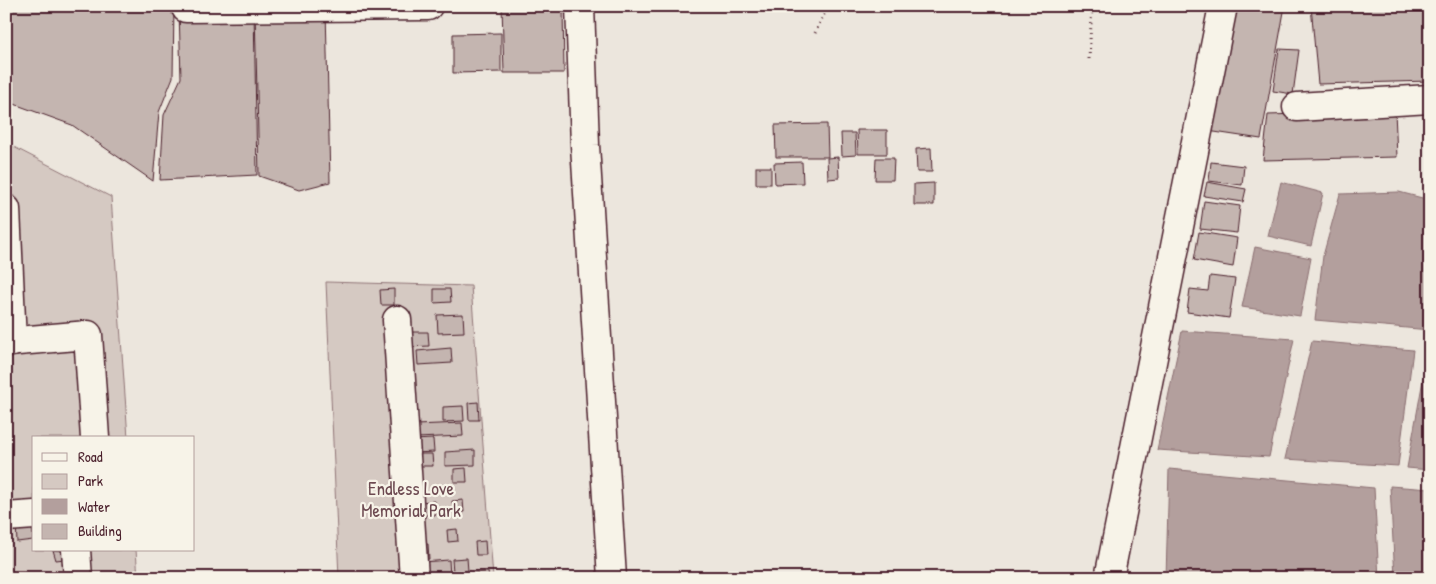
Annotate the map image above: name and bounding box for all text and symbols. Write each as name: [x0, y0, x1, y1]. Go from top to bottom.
legend: [32, 436, 195, 552]
text: Road: [78, 446, 103, 467]
text: Park: [78, 470, 103, 491]
park label: Endless Love Memorial Park: [361, 475, 461, 523]
text: Water: [78, 496, 110, 517]
text: Building: [78, 520, 122, 541]

